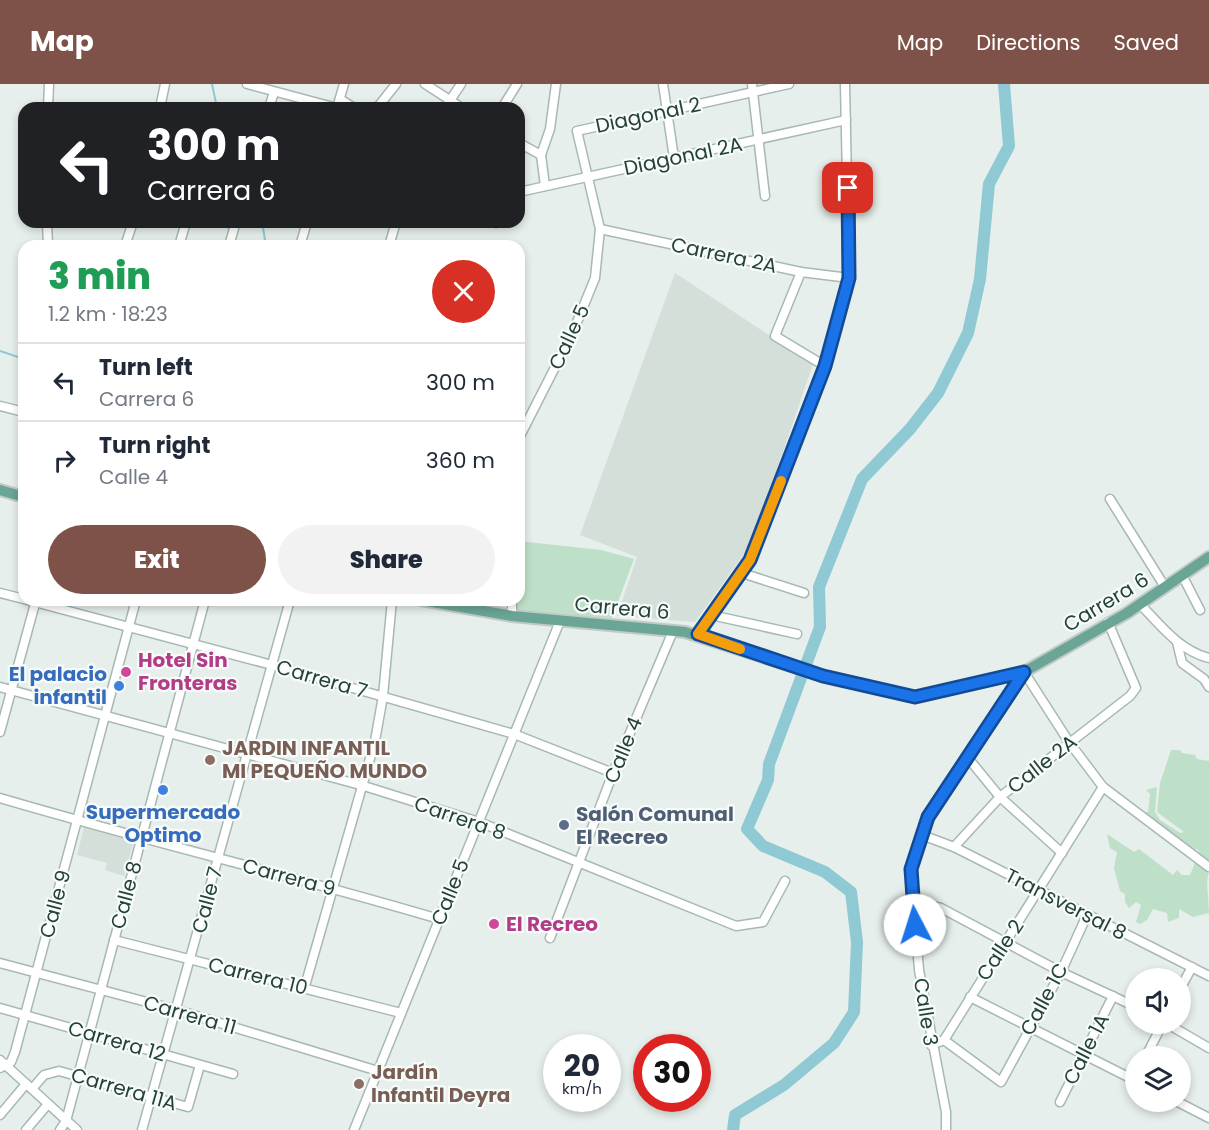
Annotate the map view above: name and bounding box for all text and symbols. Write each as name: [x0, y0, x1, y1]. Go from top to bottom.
text: Map: [30, 22, 94, 61]
text: Map: [897, 28, 943, 57]
text: Directions: [976, 28, 1080, 57]
text: Saved: [1113, 28, 1179, 57]
street label: Diagonal 2: [593, 90, 703, 140]
text: 300 m: [147, 116, 281, 175]
icon: left: [48, 126, 126, 204]
street label: Diagonal 2A: [621, 130, 745, 182]
pin: [822, 162, 873, 213]
icon: arrive: [831, 171, 864, 204]
text: Carrera 6: [147, 172, 276, 209]
street label: Carrera 2A: [668, 230, 780, 280]
text: 3 min: [48, 251, 151, 302]
button: close: [432, 260, 495, 323]
text: 1.2 km · 18:23: [48, 300, 168, 328]
street label: Calle 5: [542, 300, 596, 374]
text: Turn left: [99, 352, 193, 383]
icon: left: [48, 366, 81, 399]
text: 300 m: [426, 367, 495, 398]
text: Carrera 6: [99, 385, 194, 413]
text: Turn right: [99, 430, 210, 461]
icon: right: [48, 444, 81, 477]
text: 360 m: [426, 445, 495, 476]
text: Calle 4: [99, 463, 168, 491]
button: Exit: [48, 525, 266, 594]
button: Share: [278, 525, 495, 594]
street label: Carrera 6: [1058, 565, 1154, 639]
street label: Carrera 6: [573, 590, 671, 626]
place label: Hotel Sin Fronteras: [138, 646, 237, 697]
street label: Carrera 7: [273, 653, 371, 705]
place label: El palacio infantil: [9, 660, 107, 711]
marker: Hotel Sin Fronteras: [119, 665, 133, 679]
marker: El palacio infantil: [112, 679, 126, 693]
street label: Calle 4: [597, 713, 649, 787]
street label: Calle 2A: [1001, 728, 1083, 800]
place label: JARDIN INFANTIL MI PEQUEÑO MUNDO: [222, 734, 428, 785]
marker: JARDIN INFANTIL MI PEQUEÑO MUNDO: [203, 753, 217, 767]
marker: Supermercado Optimo: [156, 783, 170, 797]
street label: Carrera 8: [410, 789, 510, 847]
place label: Supermercado Optimo: [86, 798, 240, 849]
place label: Salón Comunal El Recreo: [576, 800, 734, 851]
marker: Salón Comunal El Recreo: [557, 818, 571, 832]
street label: Carrera 9: [239, 851, 339, 903]
street label: Calle 5: [424, 855, 476, 929]
street label: Calle 8: [104, 858, 148, 932]
street label: Transversal 8: [1000, 861, 1132, 947]
street label: Calle 7: [185, 864, 229, 936]
street label: Calle 9: [33, 867, 77, 941]
position arrow: [883, 893, 947, 957]
place label: El Recreo: [506, 910, 598, 938]
street label: Calle 2: [970, 914, 1030, 986]
marker: El Recreo: [487, 917, 501, 931]
street label: Carrera 10: [205, 950, 311, 1002]
street label: Calle 1C: [1013, 958, 1075, 1040]
map controls: [1125, 968, 1191, 1112]
button: sound: [1125, 968, 1191, 1034]
street label: Calle 3: [907, 976, 945, 1048]
street label: Carrera 11: [140, 988, 240, 1042]
street label: Calle 1A: [1056, 1009, 1116, 1089]
street label: Carrera 12: [65, 1014, 169, 1068]
speed limit sign: 30: [633, 1034, 711, 1112]
text: 20: [564, 1044, 600, 1087]
button: layers: [1125, 1046, 1191, 1112]
place label: Jardín Infantil Deyra: [371, 1058, 510, 1109]
street label: Carrera 11A: [68, 1061, 180, 1117]
marker: Jardín Infantil Deyra: [352, 1077, 366, 1091]
text: km/h: [562, 1078, 602, 1099]

